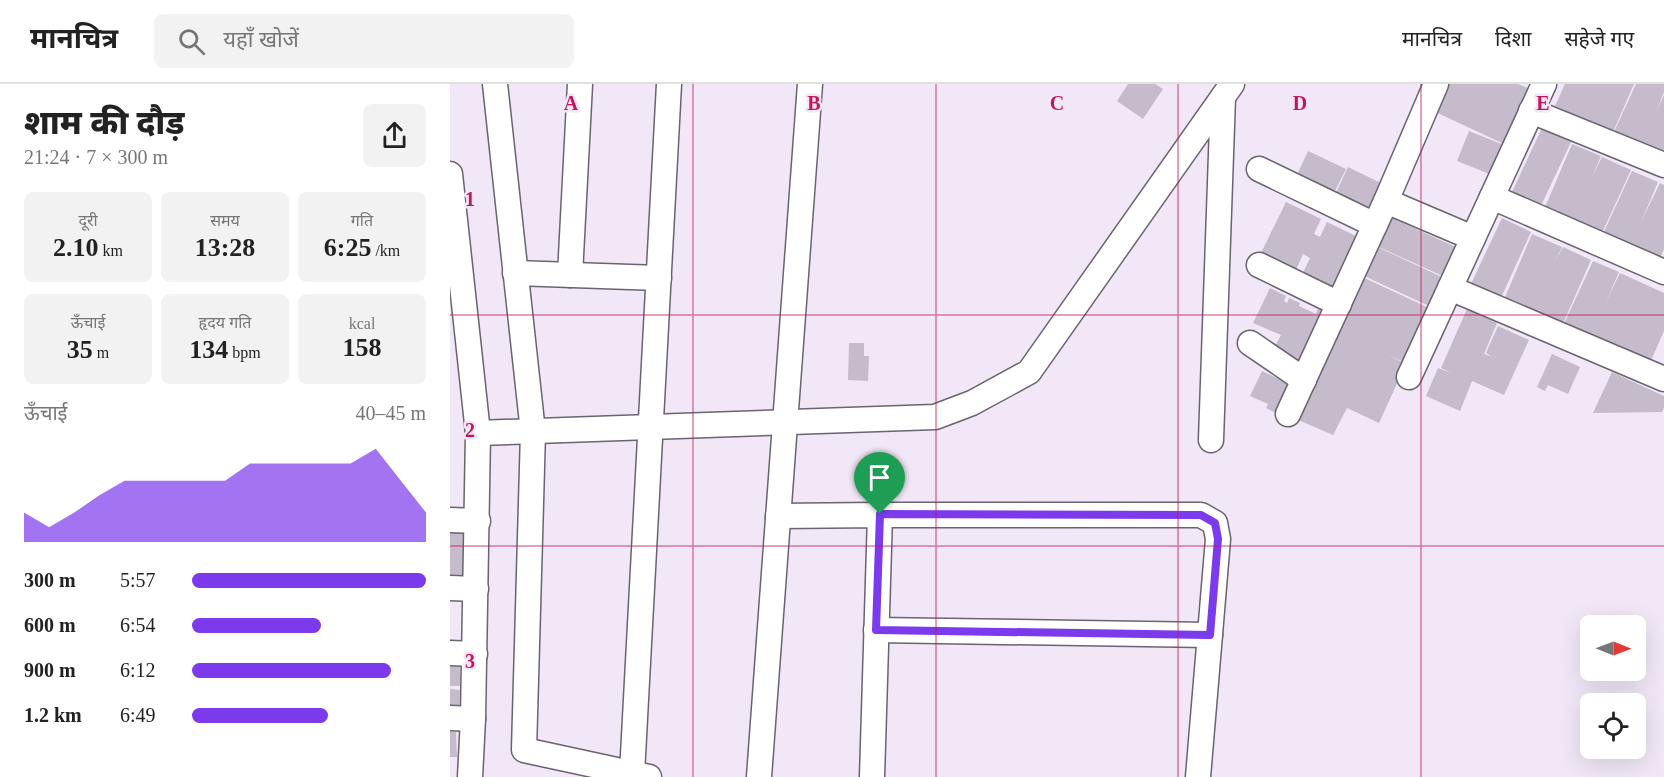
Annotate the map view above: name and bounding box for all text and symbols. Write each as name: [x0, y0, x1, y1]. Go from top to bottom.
search box: [154, 14, 574, 68]
text: मानचित्र: [30, 23, 118, 54]
icon: search: [175, 25, 208, 58]
text: यहाँ खोजें: [223, 27, 299, 52]
text: मानचित्र: [1402, 27, 1462, 51]
text: दिशा: [1495, 27, 1531, 51]
text: सहेजे गए: [1564, 27, 1634, 51]
text: A: [564, 92, 579, 114]
text: B: [807, 92, 821, 114]
text: C: [1050, 92, 1064, 114]
text: D: [1293, 92, 1307, 114]
text: E: [1536, 92, 1550, 114]
button: share: [363, 104, 426, 167]
text: शाम की दौड़: [24, 105, 185, 141]
text: 21:24 · 7 × 300 m: [24, 146, 168, 168]
text: 1: [465, 188, 475, 210]
text: दूरी: [78, 212, 98, 229]
text: समय: [210, 212, 240, 229]
text: गति: [351, 212, 373, 229]
text: 2.10: [53, 233, 99, 262]
text: 13:28: [195, 233, 255, 262]
text: 6:25: [324, 233, 371, 262]
text: km: [99, 242, 123, 259]
text: /km: [371, 242, 400, 259]
text: ऊँचाई: [71, 314, 105, 331]
text: हृदय गति: [199, 314, 251, 331]
text: kcal: [349, 315, 375, 332]
text: 158: [343, 333, 382, 362]
text: 35: [67, 335, 93, 364]
text: 134: [189, 335, 228, 364]
text: m: [93, 344, 109, 361]
text: bpm: [228, 344, 261, 361]
text: ऊँचाई: [24, 402, 67, 424]
text: 40–45 m: [355, 402, 426, 424]
text: 2: [465, 419, 475, 441]
pin: [854, 452, 905, 514]
icon: arrive: [863, 461, 896, 494]
text: 300 m: [24, 569, 76, 591]
text: 5:57: [120, 569, 156, 591]
text: 600 m: [24, 614, 76, 636]
text: 6:54: [120, 614, 156, 636]
north arrow: [1580, 615, 1646, 681]
map controls: [1580, 615, 1646, 759]
text: 3: [465, 650, 475, 672]
text: 900 m: [24, 659, 76, 681]
text: 6:12: [120, 659, 156, 681]
button: locate: [1580, 693, 1646, 759]
text: 1.2 km: [24, 704, 82, 726]
text: 6:49: [120, 704, 156, 726]

